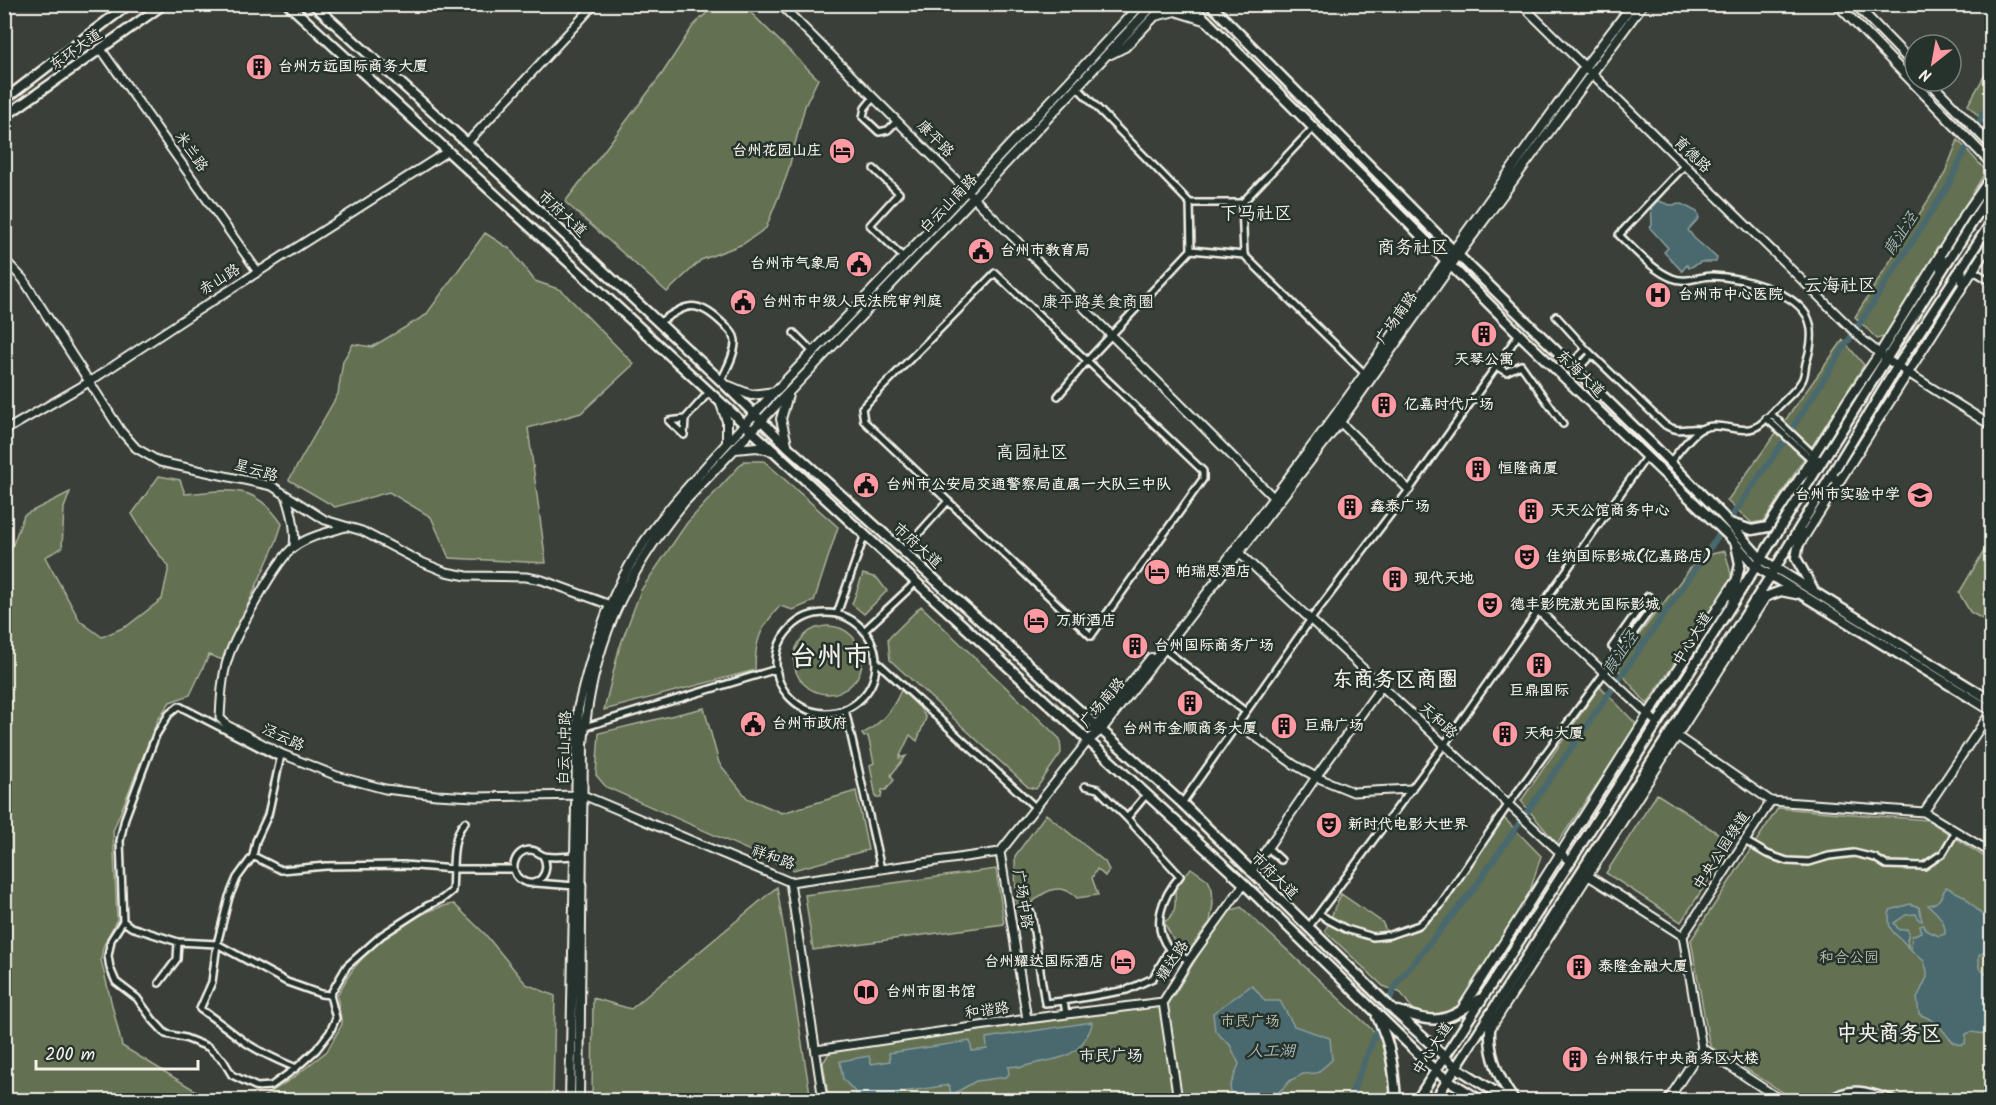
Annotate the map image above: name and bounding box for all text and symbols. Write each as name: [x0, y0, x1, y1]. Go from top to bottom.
street label: 东环大道: [45, 23, 107, 77]
north arrow: [1903, 33, 1963, 93]
building icon: 台州方远国际商务大厦: [244, 52, 274, 82]
place label: 台州方远国际商务大厦: [278, 55, 428, 79]
text: N: [1915, 61, 1937, 88]
street label: 康平路: [911, 115, 959, 163]
street label: 米兰路: [168, 127, 214, 177]
street label: 育德路: [1667, 131, 1717, 179]
hotel icon: 台州花园山庄: [827, 136, 857, 166]
place label: 台州花园山庄: [732, 139, 822, 163]
street label: 白云山南路: [914, 169, 984, 239]
street label: 市府大道: [532, 185, 592, 243]
district label: 下马社区: [1220, 200, 1292, 229]
water label: 葭沚泾: [1877, 206, 1925, 261]
district label: 商务社区: [1377, 234, 1449, 263]
public building icon: 台州市教育局: [966, 236, 996, 266]
place label: 台州市教育局: [1000, 239, 1090, 263]
public building icon: 台州市气象局: [844, 249, 874, 279]
place label: 台州市气象局: [750, 252, 840, 276]
street label: 赤山路: [195, 258, 245, 302]
district label: 云海社区: [1804, 272, 1876, 301]
hospital icon: 台州市中心医院: [1643, 280, 1673, 310]
place label: 台州市中心医院: [1678, 283, 1783, 307]
public building icon: 台州市中级人民法院审判庭: [728, 287, 758, 317]
street label: 广场南路: [1370, 287, 1424, 349]
place label: 台州市中级人民法院审判庭: [762, 290, 942, 314]
district label: 康平路美食商圈: [1042, 290, 1154, 315]
building icon: 天琴公寓: [1469, 319, 1499, 349]
street label: 东海大道: [1550, 345, 1610, 403]
place label: 天琴公寓: [1454, 348, 1514, 372]
building icon: 亿嘉时代广场: [1369, 390, 1399, 420]
place label: 亿嘉时代广场: [1404, 393, 1494, 417]
district label: 高园社区: [996, 439, 1068, 468]
street label: 星云路: [231, 453, 281, 489]
building icon: 恒隆商厦: [1463, 454, 1493, 484]
place label: 恒隆商厦: [1498, 457, 1558, 481]
public building icon: 台州市公安局交通警察局直属一大队三中队: [851, 470, 881, 500]
place label: 台州市公安局交通警察局直属一大队三中队: [886, 473, 1171, 497]
school or university icon: 台州市实验中学: [1905, 480, 1935, 510]
place label: 台州市实验中学: [1795, 483, 1900, 507]
building icon: 鑫泰广场: [1335, 492, 1365, 522]
place label: 鑫泰广场: [1370, 495, 1430, 519]
building icon: 天天公馆商务中心: [1516, 496, 1546, 526]
place label: 天天公馆商务中心: [1550, 499, 1670, 523]
street label: 市府大道: [887, 517, 947, 575]
theatre icon: 佳纳国际影城(亿嘉路店): [1512, 542, 1542, 572]
place label: 佳纳国际影城(亿嘉路店): [1546, 545, 1711, 569]
hotel icon: 帕瑞思酒店: [1142, 557, 1172, 587]
place label: 帕瑞思酒店: [1176, 560, 1251, 584]
building icon: 现代天地: [1380, 564, 1410, 594]
place label: 现代天地: [1414, 567, 1474, 591]
theatre icon: 德丰影院激光国际影城: [1475, 590, 1505, 620]
place label: 德丰影院激光国际影城: [1510, 593, 1660, 617]
hotel icon: 万斯酒店: [1021, 606, 1051, 636]
street label: 中心大道: [1667, 607, 1719, 671]
place label: 万斯酒店: [1056, 609, 1116, 633]
water label: 葭沚泾: [1597, 625, 1646, 680]
building icon: 台州国际商务广场: [1120, 631, 1150, 661]
place label: 台州国际商务广场: [1154, 634, 1274, 658]
district label: 台州市: [790, 636, 871, 679]
building icon: 巨鼎国际: [1524, 650, 1554, 680]
district label: 东商务区商圈: [1332, 664, 1458, 697]
street label: 广场南路: [1074, 672, 1132, 734]
place label: 巨鼎国际: [1509, 679, 1569, 703]
building icon: 台州市金顺商务大厦: [1175, 688, 1205, 718]
street label: 天和路: [1413, 697, 1463, 745]
public building icon: 台州市政府: [738, 709, 768, 739]
street label: 白云山中路: [552, 710, 578, 786]
building icon: 巨鼎广场: [1269, 711, 1299, 741]
place label: 台州市政府: [772, 712, 847, 736]
place label: 巨鼎广场: [1304, 714, 1364, 738]
place label: 台州市金顺商务大厦: [1122, 717, 1258, 741]
street label: 泾云路: [258, 718, 308, 758]
building icon: 天和大厦: [1490, 719, 1520, 749]
place label: 天和大厦: [1524, 722, 1584, 746]
street label: 中央公园绿道: [1687, 807, 1757, 895]
theatre icon: 新时代电影大世界: [1314, 810, 1344, 840]
place label: 新时代电影大世界: [1348, 813, 1468, 837]
street label: 祥和路: [748, 839, 798, 877]
street label: 市府大道: [1244, 846, 1304, 906]
street label: 广场中路: [1005, 867, 1039, 931]
street label: 耀达路: [1151, 936, 1195, 986]
park label: 和合公园: [1819, 946, 1879, 970]
hotel icon: 台州耀达国际酒店: [1108, 947, 1138, 977]
place label: 台州耀达国际酒店: [984, 950, 1104, 974]
building icon: 泰隆金融大厦: [1564, 952, 1594, 982]
place label: 泰隆金融大厦: [1598, 955, 1688, 979]
library icon: 台州市图书馆: [851, 977, 881, 1007]
place label: 台州市图书馆: [886, 980, 976, 1004]
street label: 和谐路: [963, 996, 1011, 1026]
park label: 市民广场: [1220, 1010, 1280, 1034]
street label: 中心大道: [1407, 1017, 1459, 1081]
district label: 中央商务区: [1837, 1018, 1942, 1051]
scale bar: [36, 1033, 198, 1071]
water label: 人工湖: [1247, 1039, 1297, 1064]
text: 200 m: [45, 1041, 95, 1070]
district label: 市民广场: [1079, 1044, 1143, 1069]
building icon: 台州银行中央商务区大楼: [1560, 1044, 1590, 1074]
place label: 台州银行中央商务区大楼: [1594, 1047, 1759, 1071]

